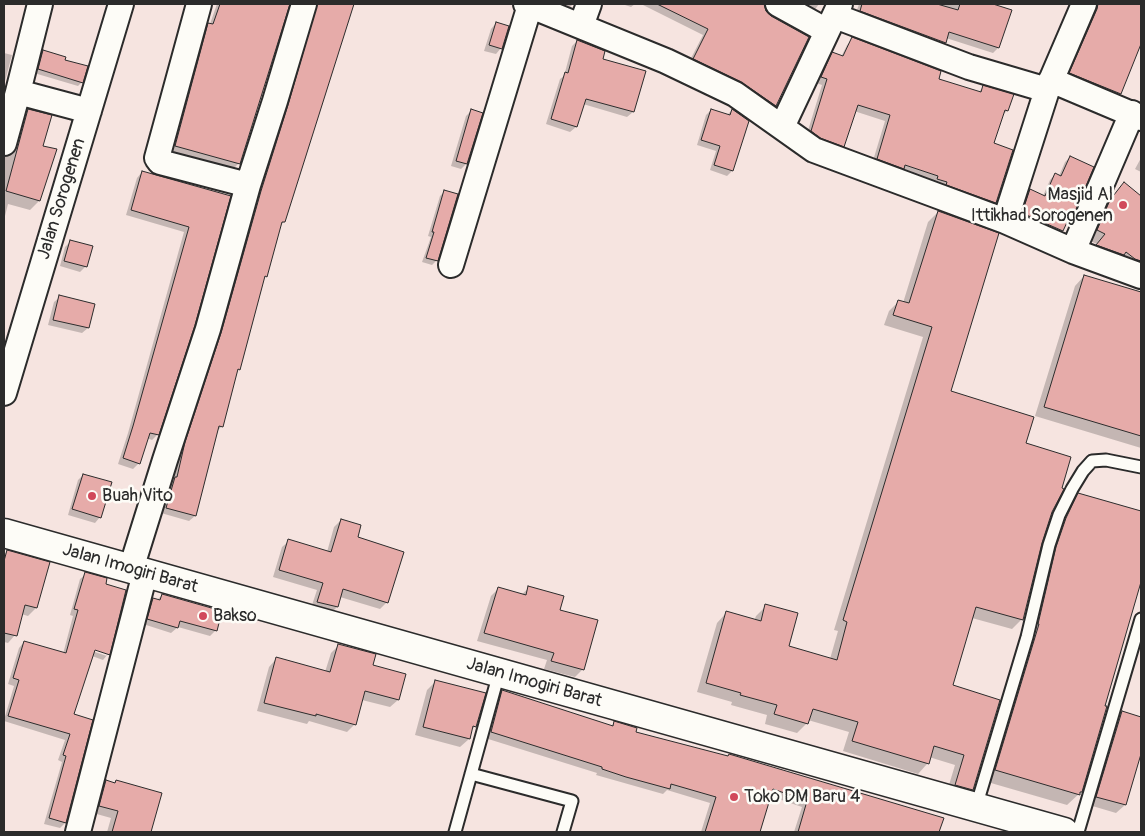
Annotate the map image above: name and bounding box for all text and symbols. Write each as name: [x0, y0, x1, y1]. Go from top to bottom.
street label: Jalan Sorogenen: [33, 136, 91, 262]
place label: Masjid Al Ittikhad Sorogenen: [971, 184, 1113, 226]
marker: Masjid Al Ittikhad Sorogenen: [1117, 199, 1129, 211]
place label: Buah Vito: [102, 485, 173, 507]
marker: Buah Vito: [86, 490, 98, 502]
street label: Jalan Imogiri Barat: [60, 539, 200, 599]
place label: Bakso: [213, 605, 257, 627]
marker: Bakso: [197, 610, 209, 622]
street label: Jalan Imogiri Barat: [464, 653, 604, 713]
place label: Toko DM Baru 4: [744, 786, 860, 808]
marker: Toko DM Baru 4: [728, 791, 740, 803]

